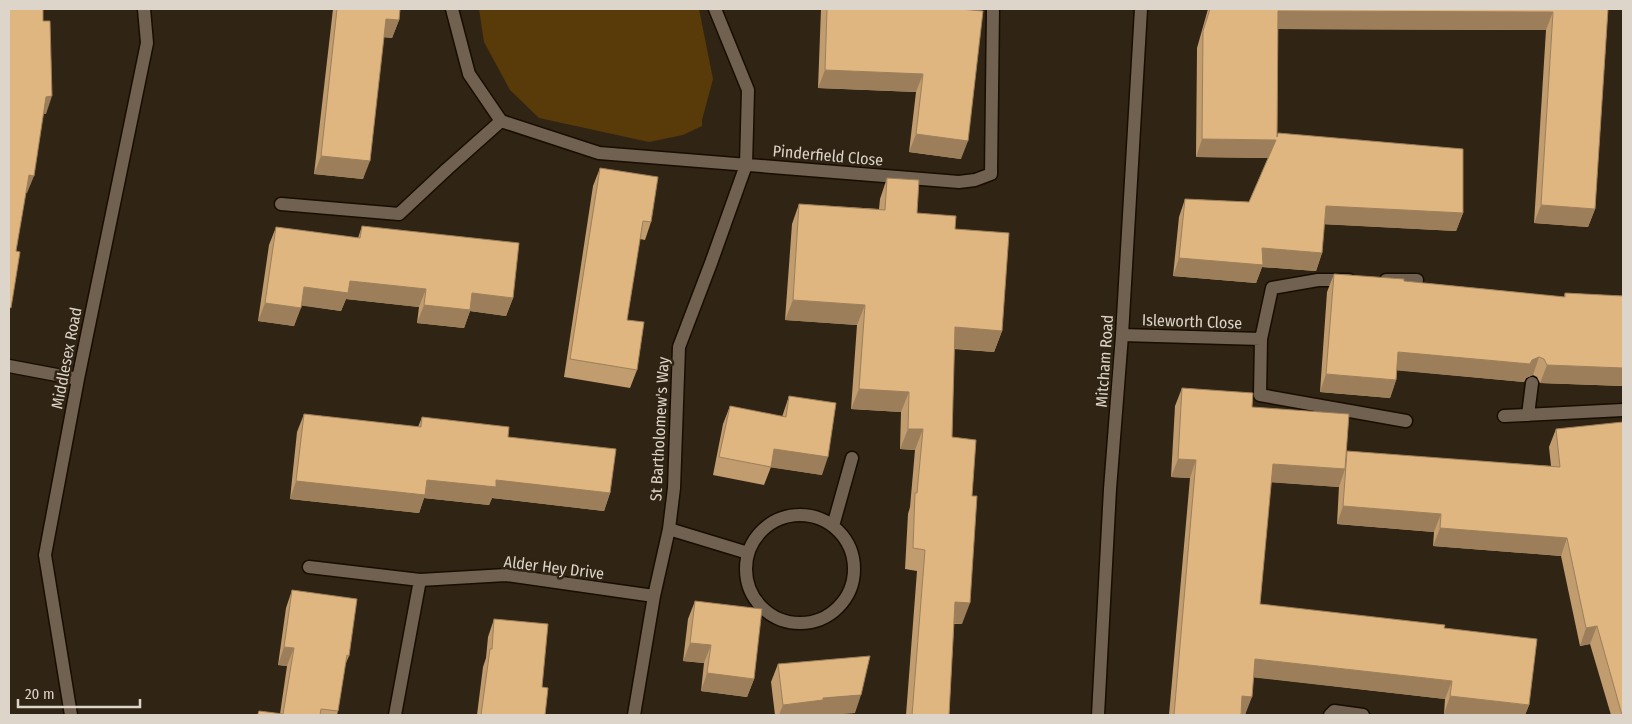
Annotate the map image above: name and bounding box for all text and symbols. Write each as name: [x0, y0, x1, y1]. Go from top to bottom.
street label: Pinderfield Close: [772, 141, 884, 170]
street label: Middlesex Road: [47, 306, 86, 411]
street label: Isleworth Close: [1142, 310, 1242, 333]
street label: Mitcham Road: [1092, 314, 1117, 408]
street label: St Bartholomew's Way: [646, 356, 673, 502]
street label: Alder Hey Drive: [503, 552, 605, 583]
scale bar: [18, 676, 140, 708]
text: 20 m: [25, 685, 55, 703]

